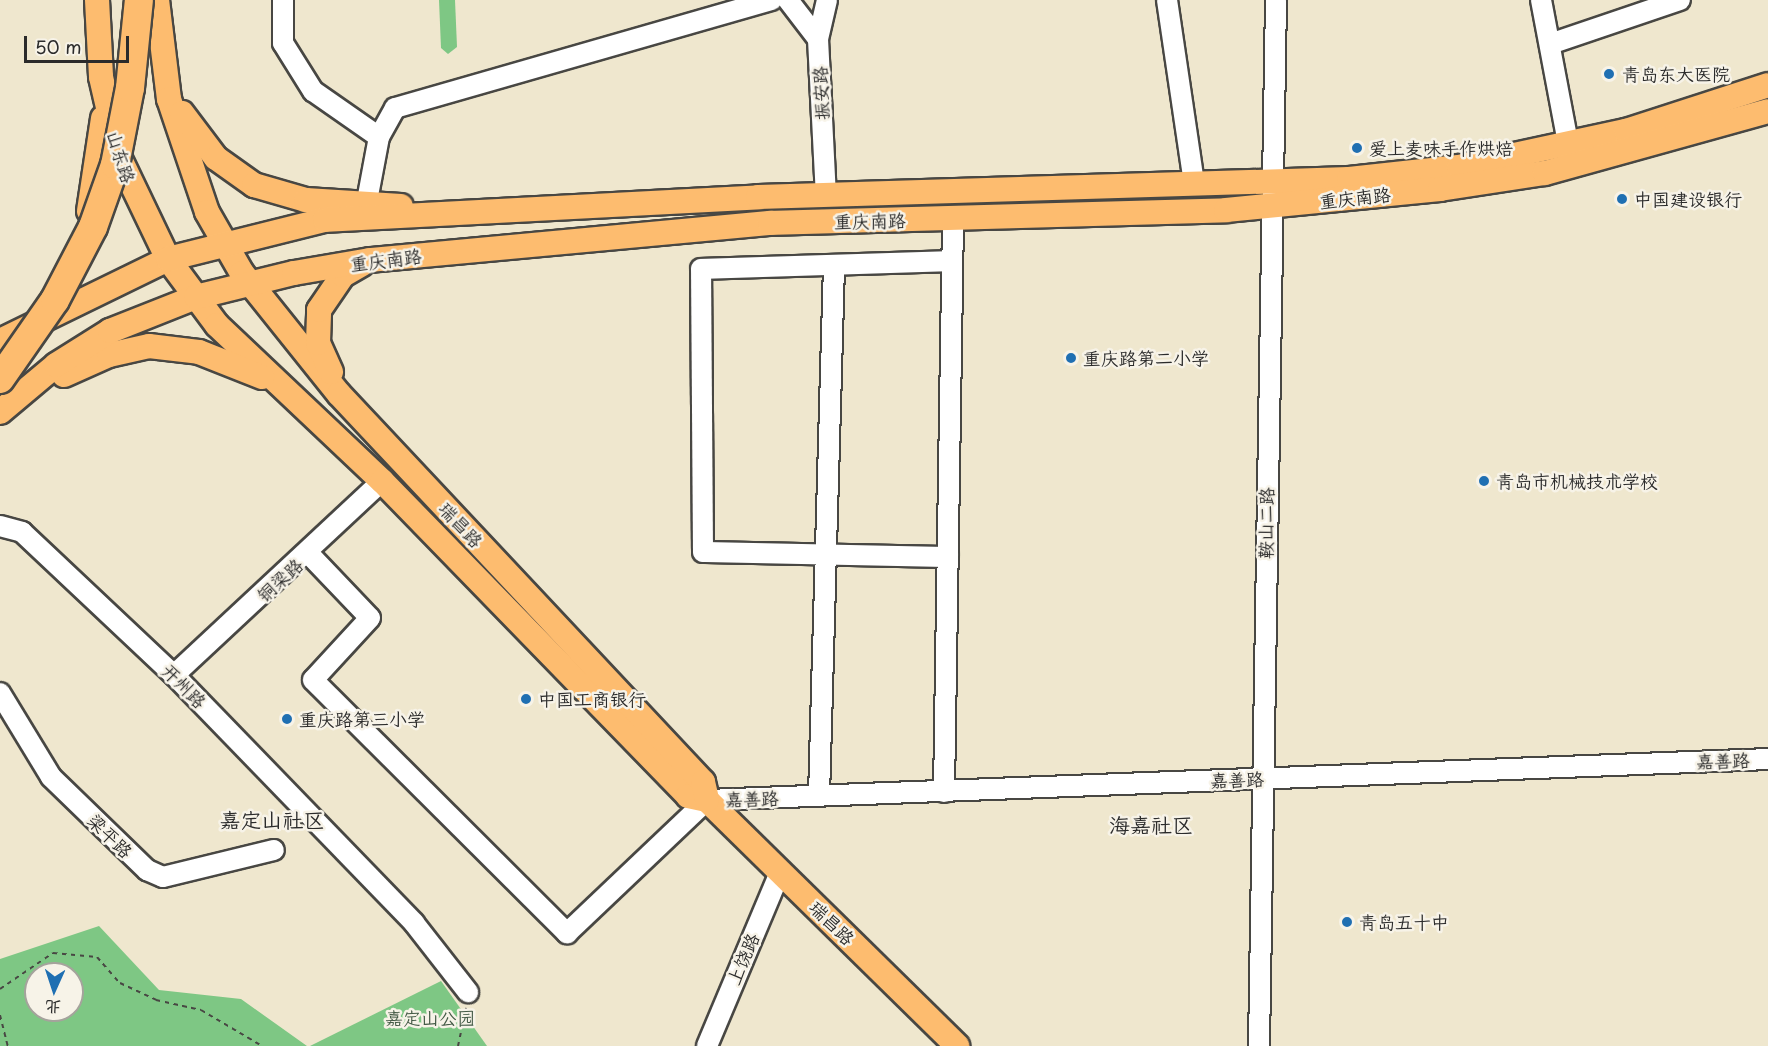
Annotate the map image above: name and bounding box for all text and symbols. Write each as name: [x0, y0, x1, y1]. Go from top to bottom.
scale bar: [27, 24, 132, 62]
text: 50 m: [35, 33, 82, 60]
place label: 青岛东大医院: [1622, 63, 1730, 85]
street label: 振安路: [809, 65, 833, 121]
marker: 青岛东大医院: [1600, 65, 1618, 83]
street label: 山东路: [102, 128, 140, 186]
place label: 爱上麦味手作烘焙: [1369, 137, 1513, 159]
marker: 爱上麦味手作烘焙: [1350, 141, 1364, 155]
street label: 重庆南路: [1318, 183, 1392, 213]
place label: 中国建设银行: [1634, 188, 1742, 210]
marker: 中国建设银行: [1615, 192, 1629, 206]
street label: 重庆南路: [834, 210, 906, 232]
street label: 重庆南路: [349, 245, 423, 275]
place label: 重庆路第二小学: [1083, 347, 1209, 369]
marker: 重庆路第二小学: [1064, 351, 1078, 365]
place label: 青岛市机械技术学校: [1496, 470, 1658, 492]
marker: 青岛市机械技术学校: [1477, 474, 1491, 488]
street label: 鞍山二路: [1255, 487, 1277, 559]
street label: 瑞昌路: [435, 498, 487, 552]
street label: 铜梁路: [253, 554, 307, 606]
street label: 开州路: [157, 659, 211, 713]
place label: 中国工商银行: [538, 688, 646, 710]
marker: 中国工商银行: [519, 692, 533, 706]
place label: 重庆路第三小学: [299, 708, 425, 730]
marker: 重庆路第三小学: [280, 712, 294, 726]
street label: 嘉善路: [1696, 749, 1750, 773]
street label: 嘉善路: [1210, 768, 1264, 792]
street label: 嘉善路: [725, 787, 779, 811]
district label: 嘉定山社区: [220, 806, 324, 832]
street label: 梁平路: [83, 809, 137, 863]
district label: 海嘉社区: [1109, 811, 1193, 837]
street label: 瑞昌路: [805, 896, 859, 950]
place label: 青岛五十中: [1359, 911, 1449, 933]
marker: 青岛五十中: [1340, 915, 1354, 929]
street label: 上饶路: [723, 930, 763, 988]
north arrow: [24, 962, 84, 1022]
text: 北: [45, 996, 62, 1020]
park label: 嘉定山公园: [385, 1007, 475, 1029]

